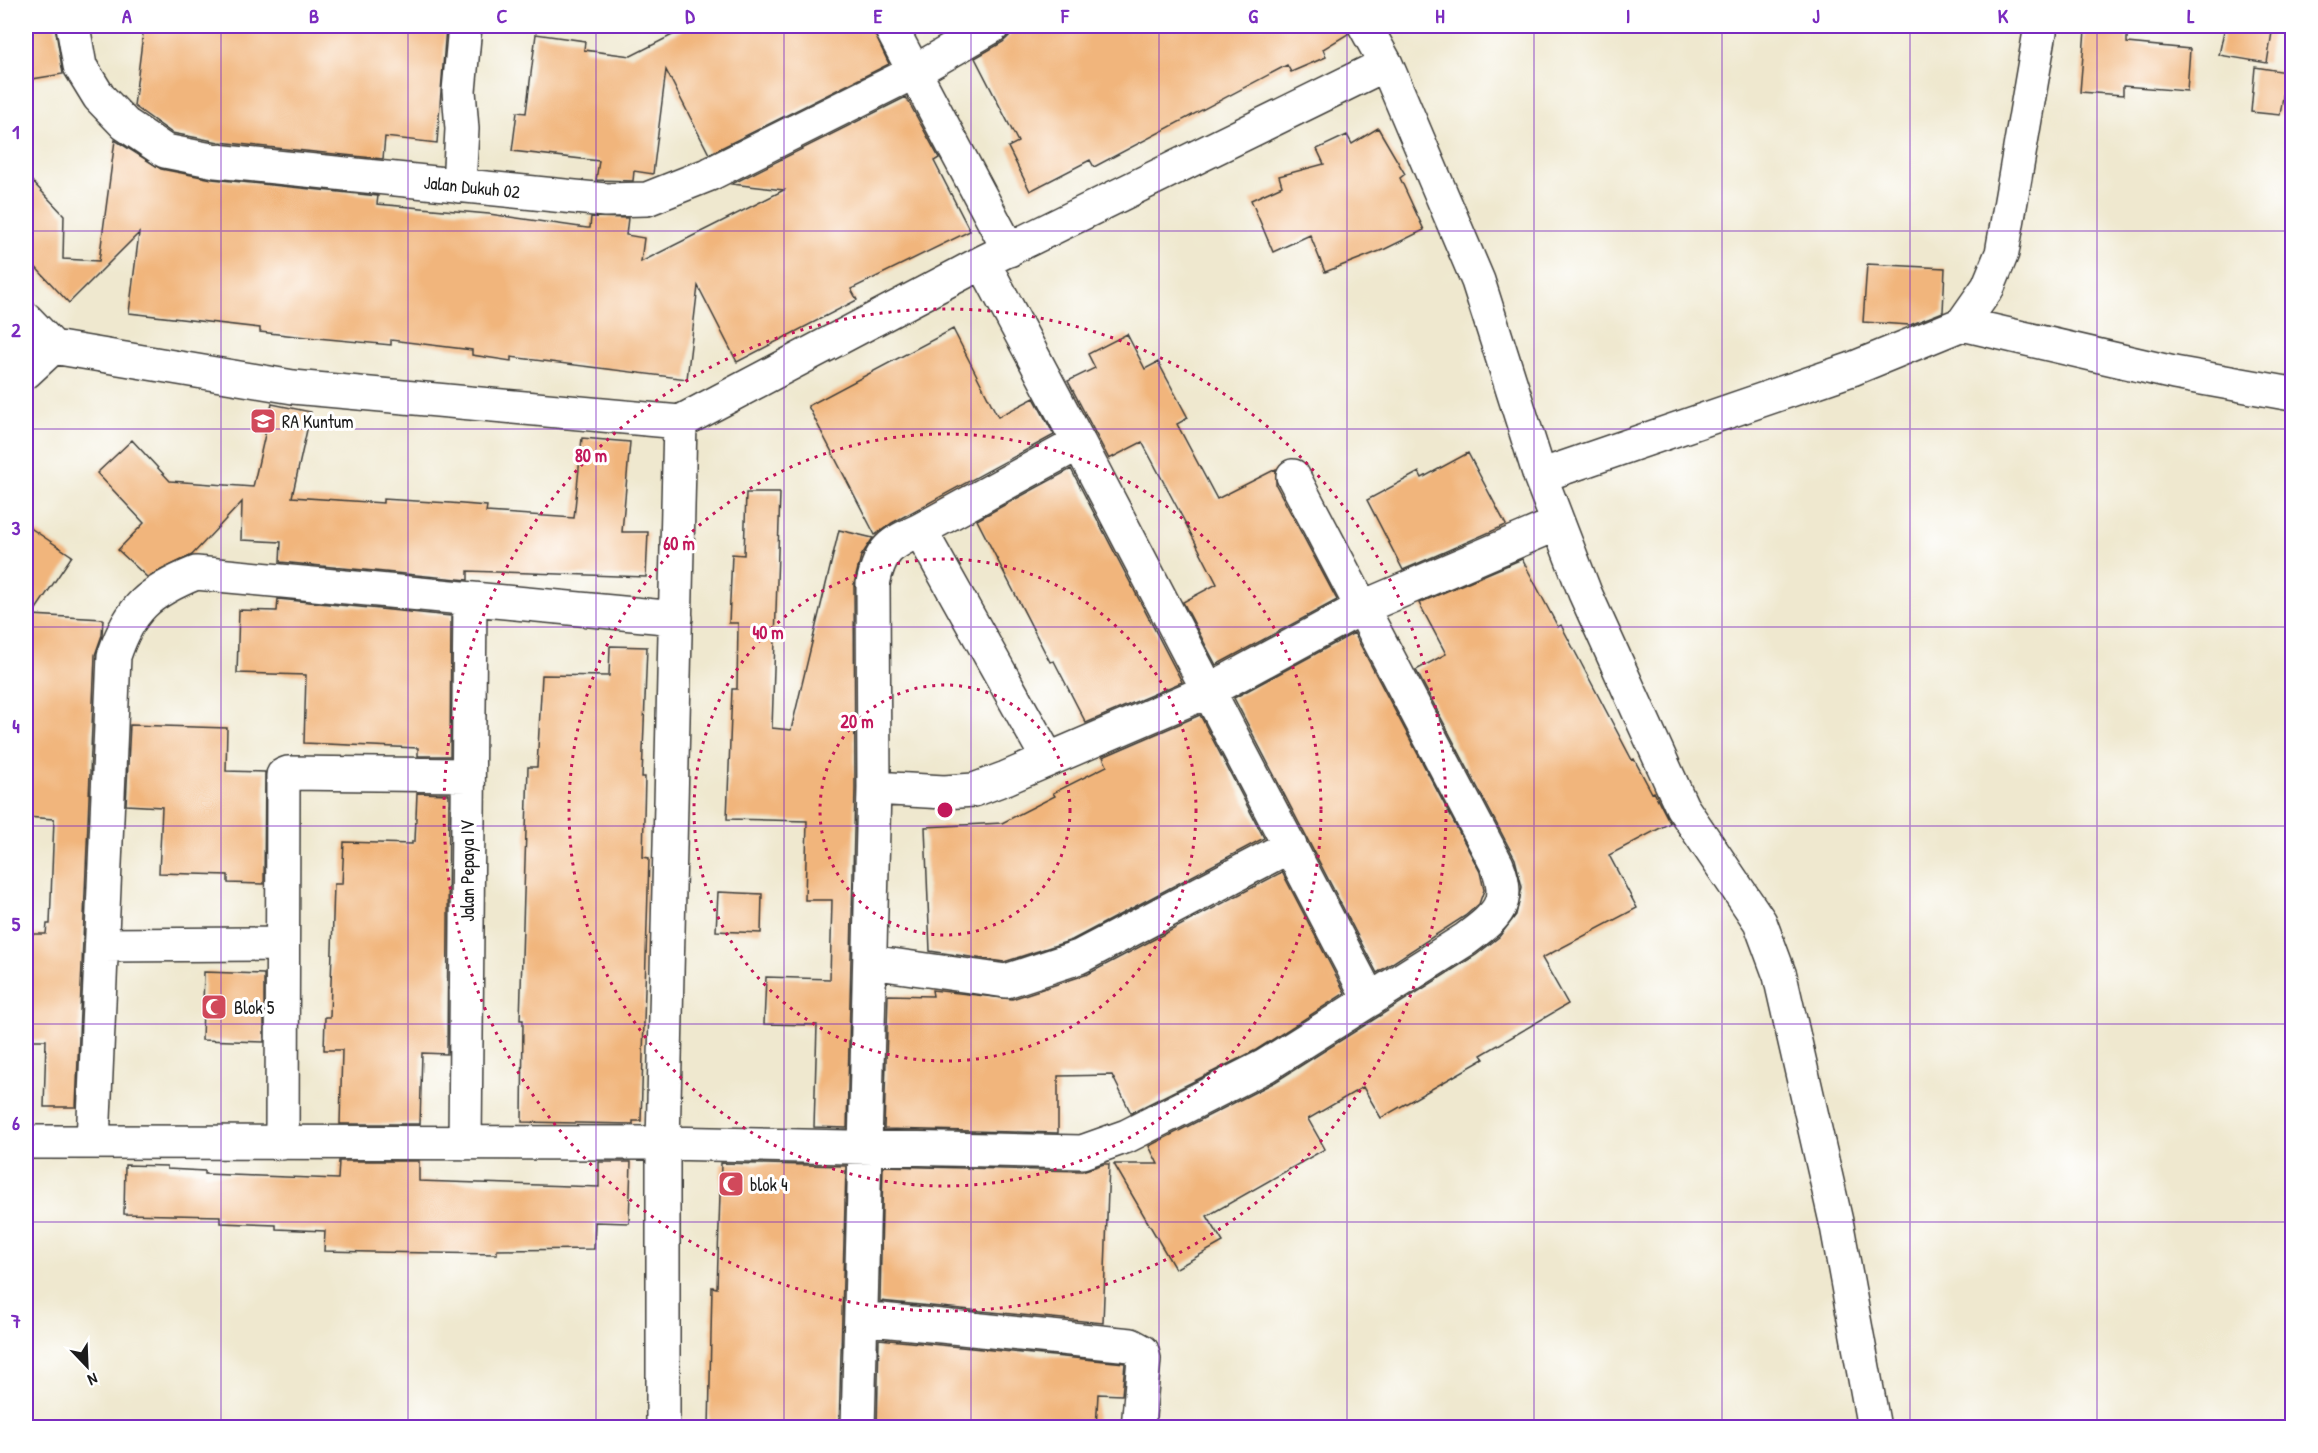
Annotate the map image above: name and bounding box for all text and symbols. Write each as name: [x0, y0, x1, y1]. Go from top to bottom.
text: A: [122, 2, 132, 29]
text: B: [309, 2, 319, 29]
text: C: [497, 2, 508, 29]
text: D: [685, 2, 695, 29]
text: E: [874, 2, 883, 29]
text: F: [1060, 2, 1070, 29]
text: G: [1248, 2, 1258, 29]
text: H: [1435, 2, 1445, 29]
text: I: [1626, 2, 1630, 29]
text: J: [1812, 2, 1820, 29]
text: K: [1998, 2, 2009, 29]
text: L: [2187, 2, 2195, 29]
text: 1: [12, 118, 20, 145]
street label: Jalan Dukuh 02: [423, 170, 522, 205]
text: 2: [11, 316, 21, 343]
school or university icon: RA Kuntum: [248, 406, 278, 436]
place label: RA Kuntum: [282, 409, 353, 434]
text: 80 m: [575, 443, 607, 468]
text: 3: [12, 514, 21, 541]
text: 60 m: [663, 531, 695, 556]
text: 40 m: [752, 620, 784, 645]
text: 20 m: [841, 709, 873, 734]
text: 4: [12, 712, 20, 739]
centre of rings: [935, 800, 955, 820]
street label: Jalan Pepaya IV: [455, 819, 480, 922]
text: 5: [12, 910, 21, 937]
mosque icon: Blok 5: [199, 992, 229, 1022]
place label: Blok 5: [234, 995, 275, 1020]
text: 6: [12, 1109, 20, 1136]
mosque icon: blok 4: [716, 1169, 746, 1199]
place label: blok 4: [750, 1172, 788, 1197]
text: 7: [10, 1307, 21, 1334]
north arrow: [57, 1336, 117, 1396]
text: N: [84, 1368, 101, 1392]

